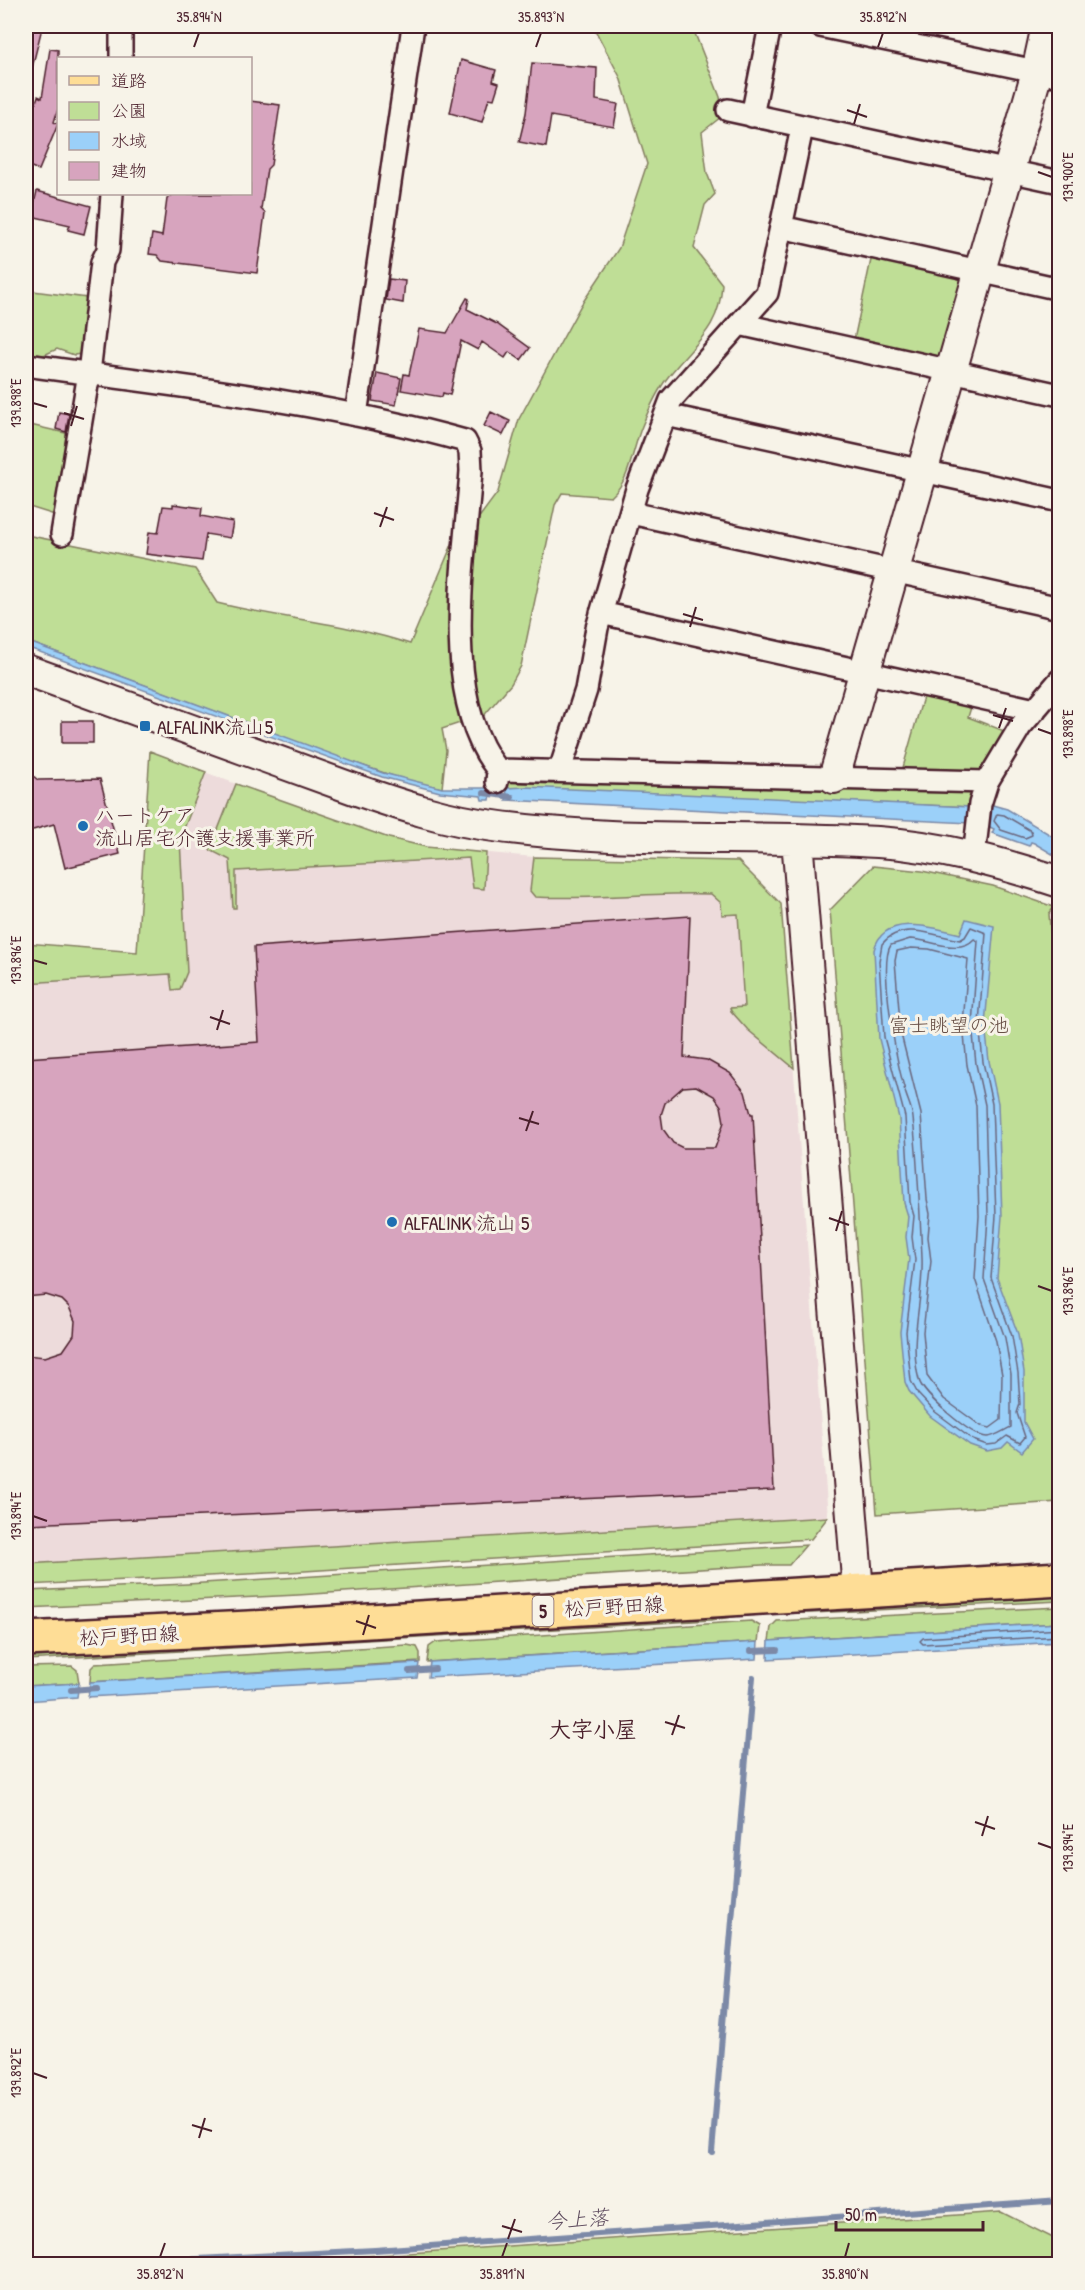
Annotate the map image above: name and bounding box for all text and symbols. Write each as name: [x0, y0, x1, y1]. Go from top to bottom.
text: 35.894°N: [176, 6, 222, 27]
text: 35.893°N: [518, 6, 564, 27]
text: 35.892°N: [860, 6, 906, 27]
legend: [57, 57, 252, 195]
text: 道路: [111, 68, 147, 93]
text: 公園: [111, 98, 147, 123]
text: 水域: [111, 128, 147, 153]
text: 139.900°E: [1057, 152, 1078, 202]
text: 建物: [111, 158, 147, 183]
text: 139.898°E: [5, 378, 26, 428]
text: 139.898°E: [1057, 709, 1078, 759]
place label: ALFALINK流山5: [157, 713, 274, 740]
marker: ALFALINK流山5: [138, 719, 152, 733]
place label: ハートケア 流山居宅介護支援事業所: [95, 801, 315, 851]
marker: ハートケア 流山居宅介護支援事業所: [76, 819, 90, 833]
text: 139.896°E: [5, 935, 26, 984]
park label: 富士眺望の池: [889, 1011, 1009, 1038]
place label: ALFALINK 流山 5: [404, 1209, 530, 1236]
marker: ALFALINK 流山 5: [385, 1215, 399, 1229]
text: 139.896°E: [1057, 1266, 1078, 1315]
text: 139.894°E: [5, 1491, 26, 1540]
street label: 松戸野田線: [563, 1590, 665, 1622]
road number: 5: [532, 1596, 554, 1626]
street label: 松戸野田線: [78, 1619, 180, 1651]
district label: 大字小屋: [549, 1714, 637, 1744]
text: 139.894°E: [1057, 1823, 1078, 1872]
text: 139.892°E: [5, 2048, 26, 2098]
scale bar: [836, 2194, 983, 2232]
water label: 今上落: [545, 2202, 611, 2236]
text: 50 m: [845, 2202, 877, 2227]
text: 35.892°N: [137, 2263, 183, 2284]
text: 35.891°N: [479, 2263, 525, 2284]
text: 35.890°N: [822, 2263, 868, 2284]

